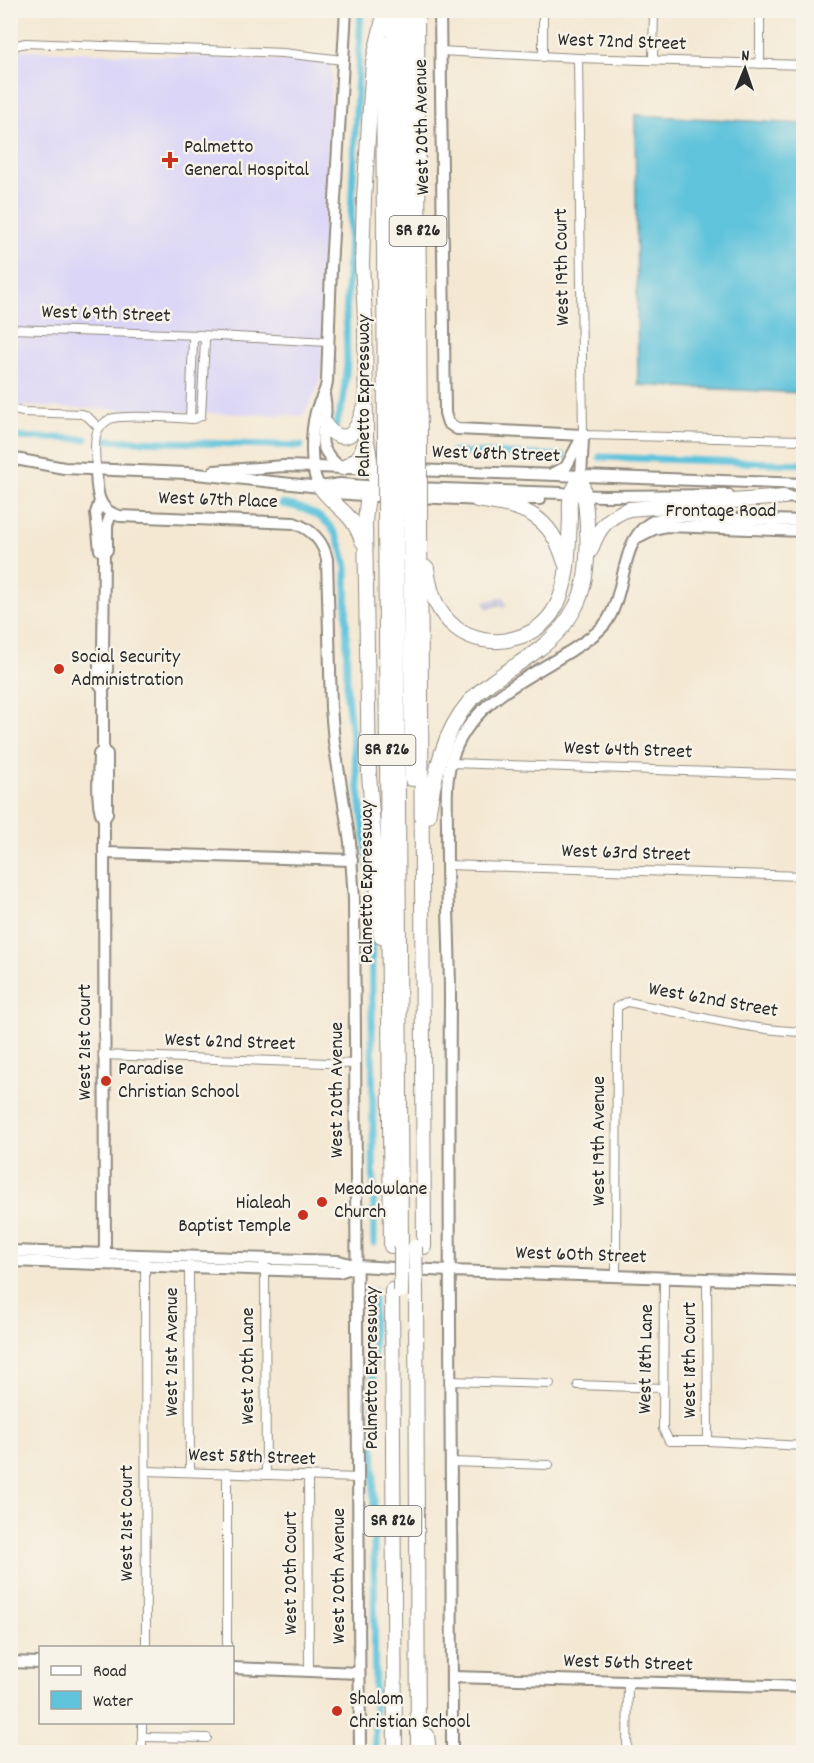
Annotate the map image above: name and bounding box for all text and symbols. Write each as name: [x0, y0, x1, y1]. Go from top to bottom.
street label: West 72nd Street: [557, 27, 687, 59]
north arrow: [715, 39, 775, 99]
text: N: [741, 45, 750, 68]
street label: West 20th Avenue: [408, 58, 438, 195]
place label: Palmetto General Hospital: [184, 134, 309, 185]
marker: Palmetto General Hospital: [161, 151, 179, 169]
street label: West 19th Court: [548, 208, 578, 326]
road number: SR 826: [390, 216, 446, 246]
street label: West 69th Street: [41, 299, 171, 331]
street label: Palmetto Expressway: [351, 314, 379, 478]
street label: West 68th Street: [431, 439, 561, 471]
street label: West 67th Place: [158, 485, 278, 517]
street label: Frontage Road: [666, 498, 776, 526]
place label: Social Security Administration: [71, 644, 183, 695]
marker: Social Security Administration: [52, 662, 66, 676]
road number: SR 826: [358, 735, 416, 765]
street label: West 64th Street: [563, 735, 693, 767]
street label: Palmetto Expressway: [354, 800, 382, 964]
street label: West 63rd Street: [561, 838, 691, 870]
street label: West 62nd Street: [646, 976, 780, 1026]
street label: West 21st Court: [72, 984, 100, 1100]
street label: West 20th Avenue: [324, 1022, 352, 1158]
street label: West 62nd Street: [164, 1027, 296, 1059]
place label: Paradise Christian School: [118, 1056, 240, 1107]
marker: Paradise Christian School: [99, 1074, 113, 1088]
street label: West 19th Avenue: [586, 1076, 614, 1206]
place label: Meadowlane Church: [334, 1176, 427, 1227]
place label: Hialeah Baptist Temple: [178, 1190, 291, 1241]
marker: Meadowlane Church: [315, 1195, 329, 1209]
marker: Hialeah Baptist Temple: [296, 1208, 310, 1222]
street label: West 60th Street: [515, 1240, 647, 1272]
street label: Palmetto Expressway: [359, 1286, 387, 1450]
street label: West 21st Avenue: [159, 1287, 187, 1416]
street label: West 18th Court: [677, 1302, 705, 1418]
street label: West 18th Lane: [632, 1304, 662, 1414]
street label: West 20th Lane: [235, 1307, 263, 1425]
street label: West 58th Street: [188, 1442, 316, 1474]
street label: West 21st Court: [114, 1465, 142, 1581]
road number: SR 826: [364, 1506, 422, 1536]
street label: West 20th Avenue: [326, 1508, 354, 1644]
street label: West 20th Court: [278, 1511, 306, 1635]
legend: [39, 1646, 234, 1724]
street label: West 56th Street: [563, 1648, 693, 1680]
text: Road: [93, 1660, 127, 1685]
place label: Shalom Christian School: [349, 1686, 471, 1737]
text: Water: [93, 1690, 133, 1715]
marker: Shalom Christian School: [330, 1704, 344, 1718]

